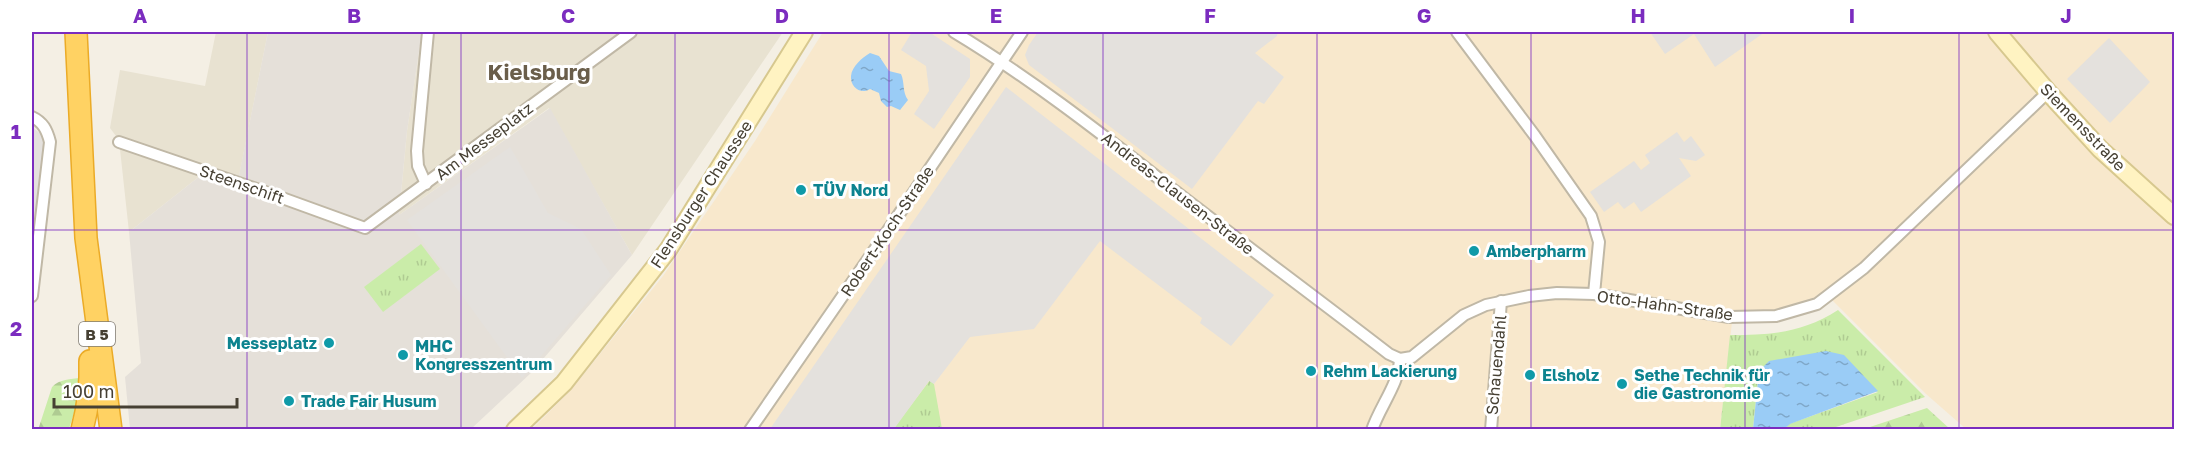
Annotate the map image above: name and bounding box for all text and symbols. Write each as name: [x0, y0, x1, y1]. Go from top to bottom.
text: A: [133, 3, 147, 27]
text: B: [347, 3, 361, 27]
text: C: [561, 3, 575, 27]
text: D: [775, 3, 789, 27]
text: E: [990, 3, 1002, 27]
text: F: [1204, 3, 1216, 27]
text: G: [1417, 3, 1431, 27]
text: H: [1630, 3, 1646, 27]
text: I: [1849, 3, 1855, 27]
text: J: [2060, 3, 2072, 27]
district label: Kielsburg: [487, 58, 591, 85]
street label: Siemensstraße: [2036, 79, 2130, 175]
street label: Am Messeplatz: [431, 98, 537, 184]
street label: Flensburger Chaussee: [646, 116, 756, 272]
text: 1: [11, 119, 21, 143]
street label: Andreas-Clausen-Straße: [1098, 127, 1258, 259]
street label: Steenschift: [197, 160, 287, 208]
street label: Robert-Koch-Straße: [836, 162, 938, 300]
place label: TÜV Nord: [813, 180, 888, 200]
marker: TÜV Nord: [794, 183, 808, 197]
place label: Amberpharm: [1486, 241, 1586, 261]
marker: Amberpharm: [1467, 244, 1481, 258]
street label: Otto-Hahn-Straße: [1596, 286, 1734, 324]
street label: Schauendahl: [1482, 314, 1510, 416]
text: 2: [10, 316, 22, 340]
road number: B 5: [79, 322, 115, 346]
place label: Messeplatz: [227, 333, 317, 353]
marker: Messeplatz: [322, 336, 336, 350]
place label: MHC Kongresszentrum: [415, 336, 552, 374]
marker: MHC Kongresszentrum: [396, 348, 410, 362]
place label: Rehm Lackierung: [1323, 361, 1457, 381]
marker: Rehm Lackierung: [1304, 364, 1318, 378]
place label: Elsholz: [1542, 365, 1599, 385]
place label: Sethe Technik für die Gastronomie: [1634, 365, 1770, 403]
marker: Elsholz: [1523, 368, 1537, 382]
scale bar: [54, 371, 237, 409]
marker: Sethe Technik für die Gastronomie: [1615, 377, 1629, 391]
text: 100 m: [63, 380, 114, 402]
place label: Trade Fair Husum: [301, 391, 437, 411]
marker: Trade Fair Husum: [282, 394, 296, 408]

